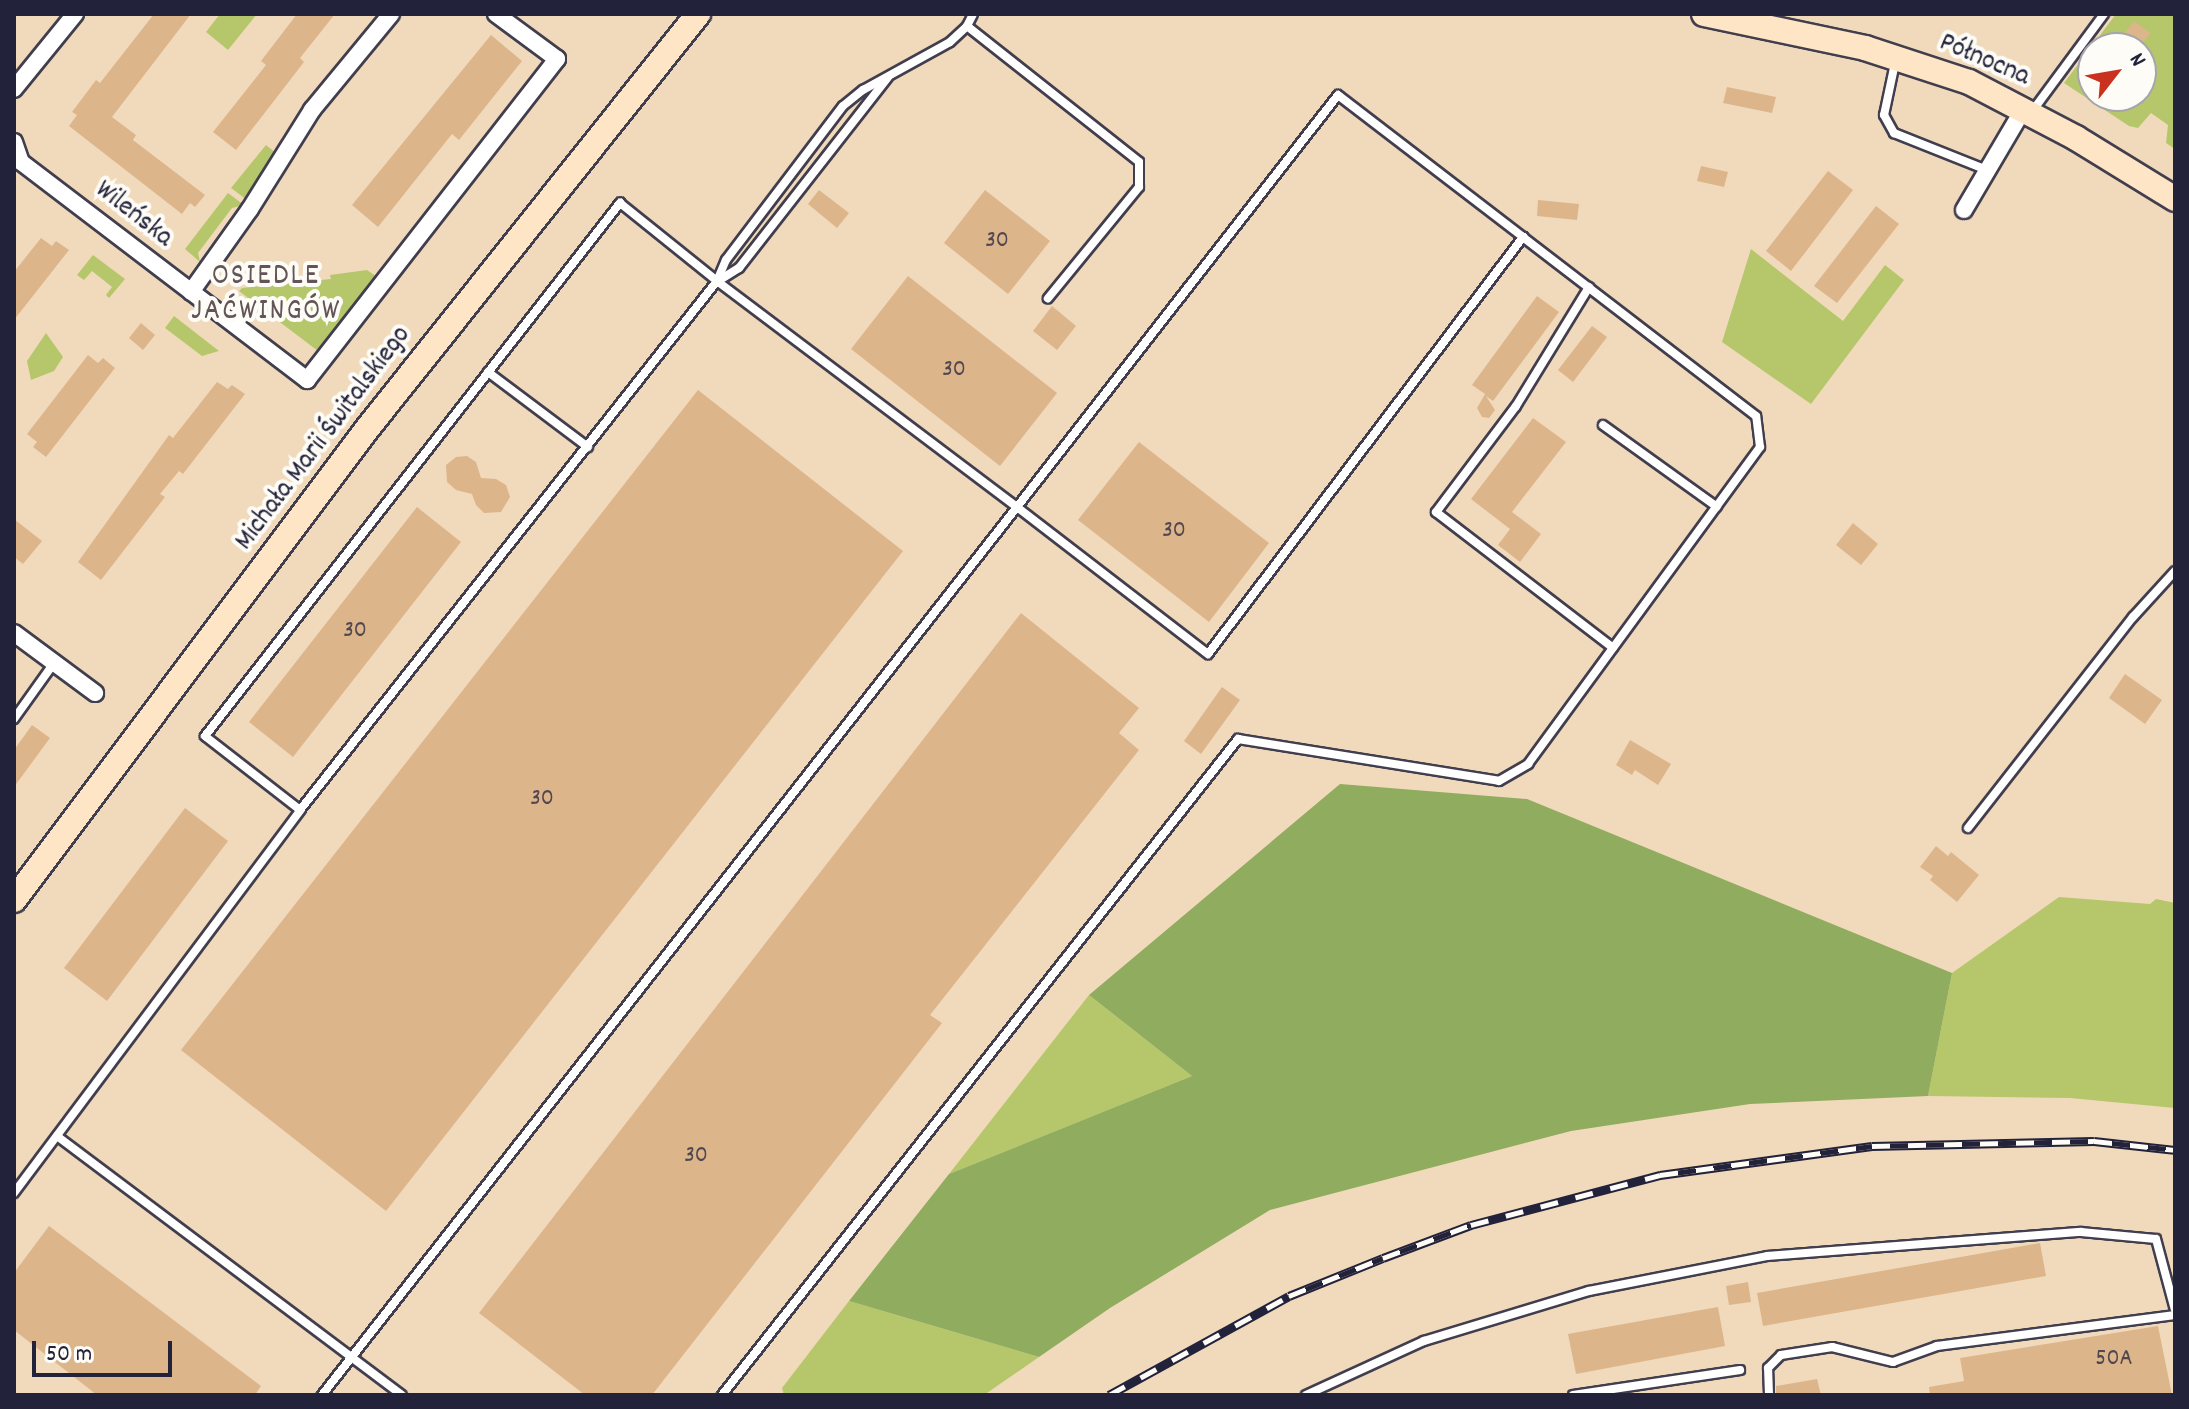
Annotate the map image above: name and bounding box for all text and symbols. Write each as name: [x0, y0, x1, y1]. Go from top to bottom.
street label: Północna: [1934, 27, 2034, 95]
north arrow: [2077, 32, 2157, 112]
text: N: [2120, 48, 2152, 73]
street label: Wileńska: [87, 174, 179, 256]
house number: 30: [985, 228, 1009, 256]
district label: OSIEDLE JAĆWINGÓW: [191, 260, 341, 330]
street label: Michała Marii Świtalskiego: [229, 320, 419, 558]
house number: 30: [942, 357, 966, 385]
house number: 30: [1162, 518, 1186, 546]
house number: 30: [343, 618, 367, 646]
house number: 30: [530, 786, 554, 814]
house number: 30: [684, 1143, 708, 1171]
scale bar: [36, 1325, 176, 1375]
text: 50 m: [46, 1338, 92, 1372]
house number: 50A: [2095, 1346, 2133, 1374]

